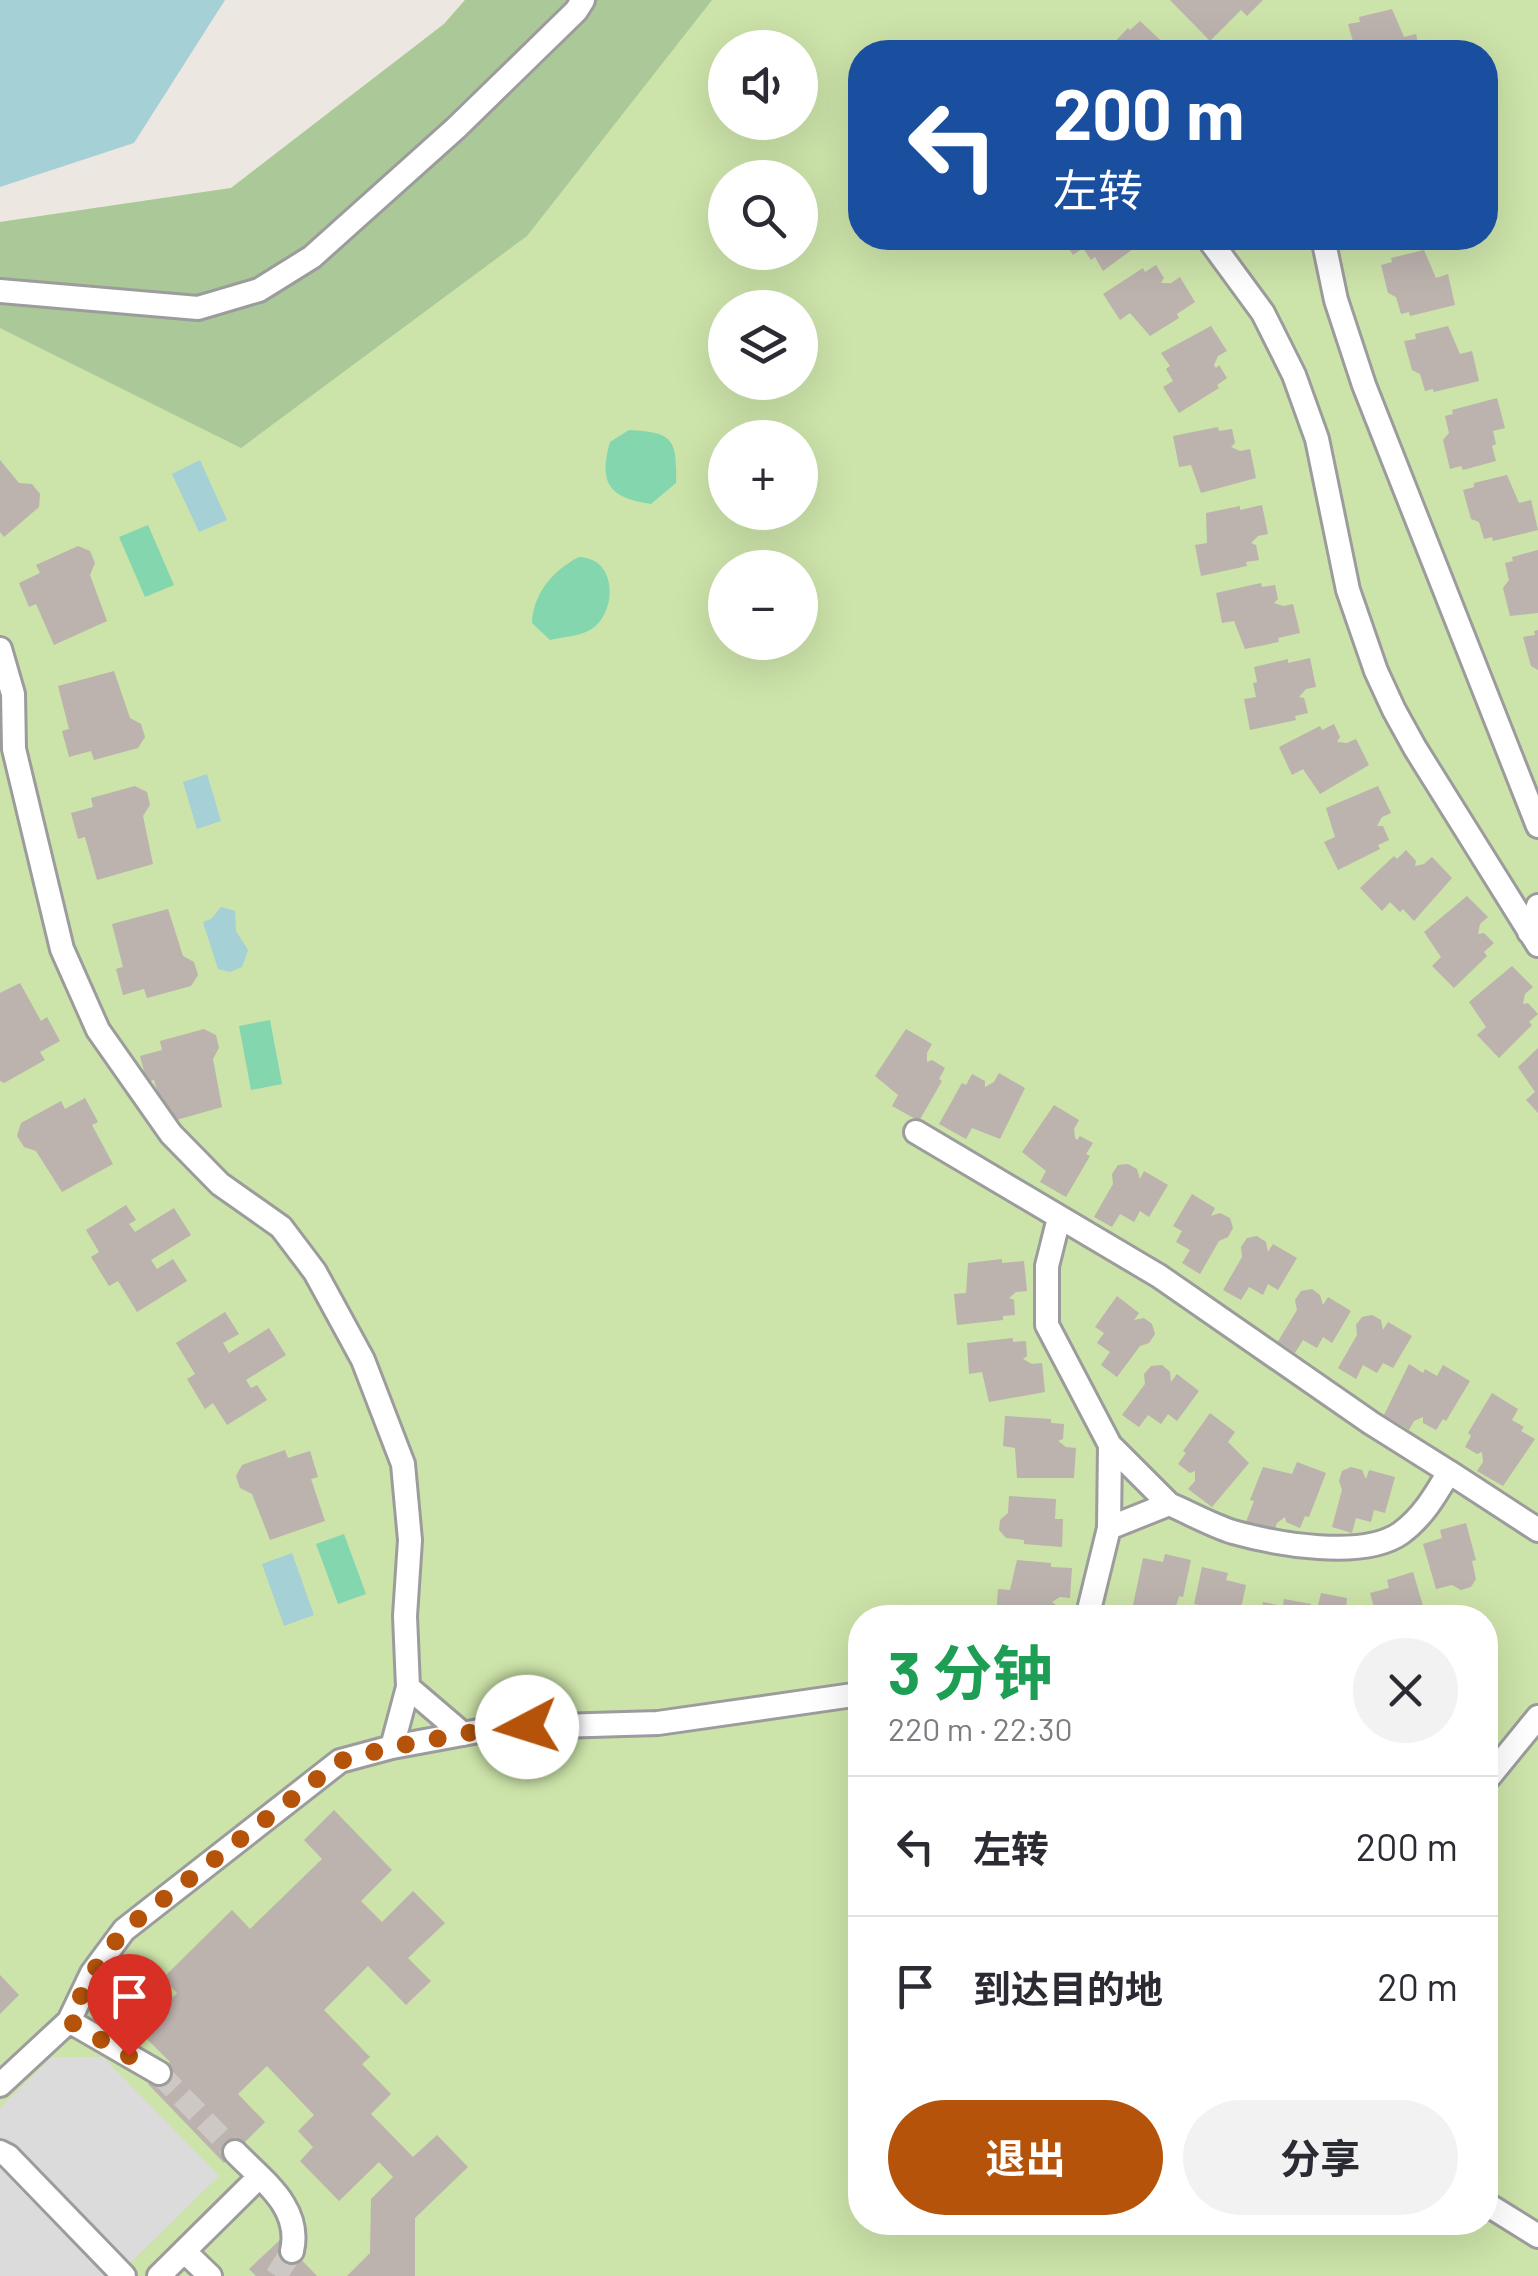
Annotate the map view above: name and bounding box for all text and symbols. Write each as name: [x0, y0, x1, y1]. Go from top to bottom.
map controls: [708, 30, 818, 660]
button: sound: [708, 30, 818, 140]
text: 200 m: [1053, 70, 1244, 154]
icon: left: [888, 80, 1018, 210]
button: search: [708, 160, 818, 270]
text: 左转: [1053, 162, 1143, 216]
button: layers: [708, 290, 818, 400]
button: +: [708, 420, 818, 530]
button: −: [708, 550, 818, 660]
text: 3 分钟: [888, 1635, 1052, 1707]
button: close: [1353, 1638, 1458, 1743]
position arrow: [475, 1675, 579, 1779]
text: 220 m · 22:30: [888, 1709, 1072, 1747]
icon: left: [888, 1819, 943, 1874]
text: 200 m: [1356, 1823, 1458, 1869]
text: 左转: [973, 1825, 1049, 1871]
pin: [87, 1954, 172, 2057]
icon: arrive: [888, 1959, 943, 2014]
text: 20 m: [1377, 1963, 1458, 2009]
text: 到达目的地: [973, 1965, 1163, 2011]
icon: arrive: [102, 1969, 157, 2024]
button: 退出: [888, 2100, 1163, 2215]
button: 分享: [1183, 2100, 1458, 2215]

